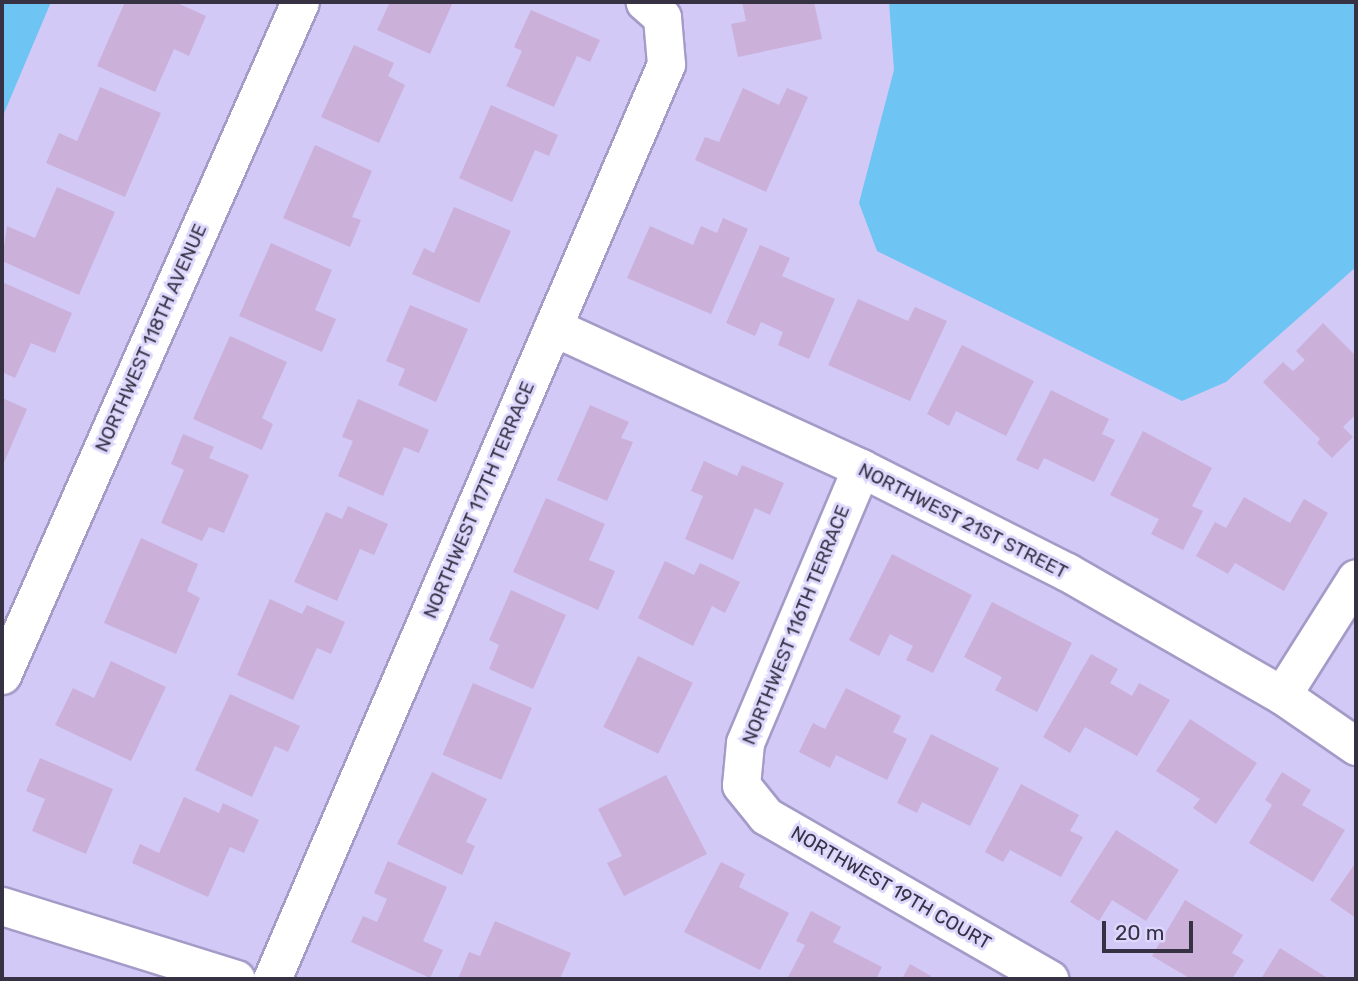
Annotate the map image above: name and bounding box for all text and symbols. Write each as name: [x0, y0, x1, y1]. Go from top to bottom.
street label: NORTHWEST 118TH AVENUE: [90, 220, 212, 456]
street label: NORTHWEST 117TH TERRACE: [418, 378, 540, 622]
street label: NORTHWEST 21ST STREET: [854, 458, 1072, 584]
street label: NORTHWEST 116TH TERRACE: [737, 501, 855, 749]
street label: NORTHWEST 19TH COURT: [787, 821, 995, 955]
scale bar: [1106, 908, 1197, 952]
text: 20 m: [1115, 920, 1164, 945]

